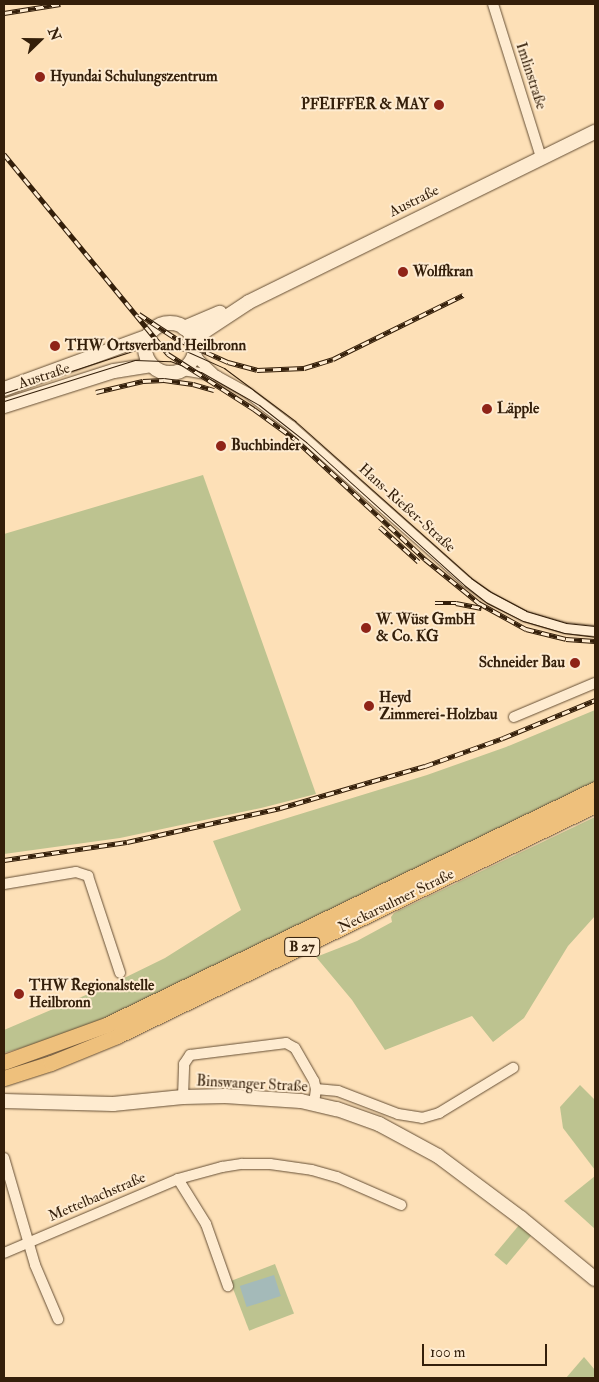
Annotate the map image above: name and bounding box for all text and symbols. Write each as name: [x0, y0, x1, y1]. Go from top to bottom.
north arrow: [15, 15, 65, 65]
text: N: [44, 25, 65, 43]
street label: Imlinstraße: [512, 40, 550, 112]
place label: Hyundai Schulungszentrum: [50, 68, 218, 86]
marker: Hyundai Schulungszentrum: [34, 71, 46, 83]
place label: PFEIFFER & MAY: [301, 96, 429, 114]
marker: PFEIFFER & MAY: [433, 99, 445, 111]
street label: Austraße: [386, 181, 442, 221]
place label: Wolffkran: [413, 263, 473, 281]
marker: Wolffkran: [397, 266, 409, 278]
place label: THW Ortsverband Heilbronn: [65, 337, 246, 355]
marker: THW Ortsverband Heilbronn: [49, 340, 61, 352]
street label: Austraße: [16, 359, 72, 393]
place label: Läpple: [497, 400, 539, 418]
marker: Läpple: [481, 403, 493, 415]
place label: Buchbinder: [231, 437, 301, 455]
marker: Buchbinder: [215, 440, 227, 452]
street label: Hans-Rießer-Straße: [355, 460, 459, 556]
place label: W. Wüst GmbH & Co. KG: [376, 610, 475, 645]
marker: W. Wüst GmbH & Co. KG: [360, 622, 372, 634]
place label: Schneider Bau: [479, 654, 565, 672]
marker: Schneider Bau: [569, 657, 581, 669]
place label: Heyd Zimmerei-Holzbau: [379, 688, 498, 723]
marker: Heyd Zimmerei-Holzbau: [363, 700, 375, 712]
street label: Neckarsulmer Straße: [335, 865, 457, 937]
road number: B 27: [283, 936, 321, 959]
place label: THW Regionalstelle Heilbronn: [29, 976, 154, 1011]
marker: THW Regionalstelle Heilbronn: [13, 988, 25, 1000]
street label: Binswanger Straße: [196, 1072, 308, 1096]
street label: Mettelbachstraße: [46, 1168, 148, 1226]
scale bar: [424, 1334, 549, 1366]
text: 100 m: [430, 1343, 465, 1362]

